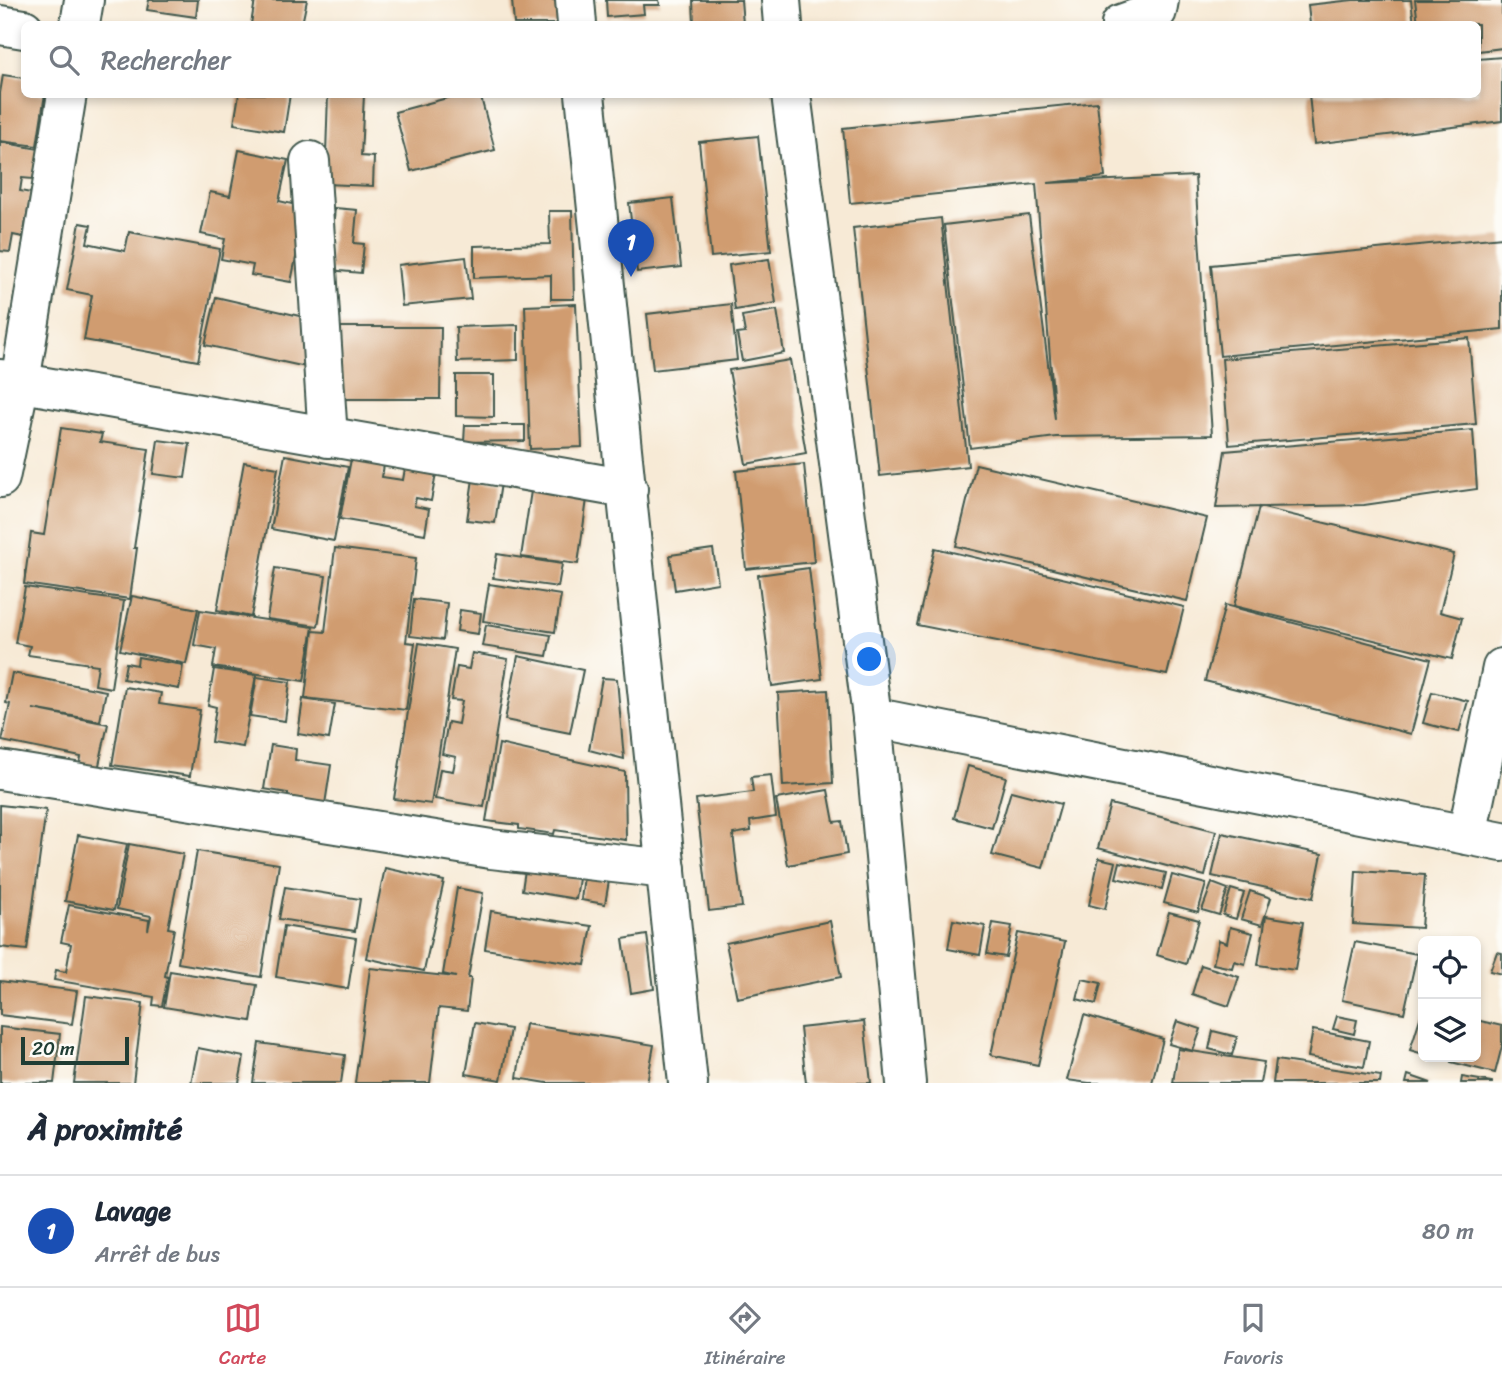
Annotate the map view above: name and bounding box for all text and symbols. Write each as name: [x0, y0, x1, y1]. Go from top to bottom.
search box: [21, 21, 1481, 98]
text: Rechercher: [101, 37, 231, 83]
icon: search: [45, 41, 83, 79]
pin: 1: [608, 219, 654, 277]
your location: [852, 642, 886, 676]
map controls: [1418, 936, 1481, 1062]
button: locate: [1418, 936, 1481, 999]
button: layers: [1418, 999, 1481, 1062]
text: 20 m: [32, 1032, 75, 1065]
scale bar: [21, 1034, 130, 1066]
text: À proximité: [28, 1102, 182, 1156]
text: Lavage: [95, 1188, 171, 1234]
text: 1: [46, 1211, 56, 1252]
text: 80 m: [1422, 1211, 1474, 1252]
text: Arrêt de bus: [95, 1234, 220, 1275]
tab: Carte: [219, 1299, 266, 1374]
tab: Itinéraire: [704, 1299, 786, 1374]
tab: Favoris: [1224, 1299, 1283, 1374]

